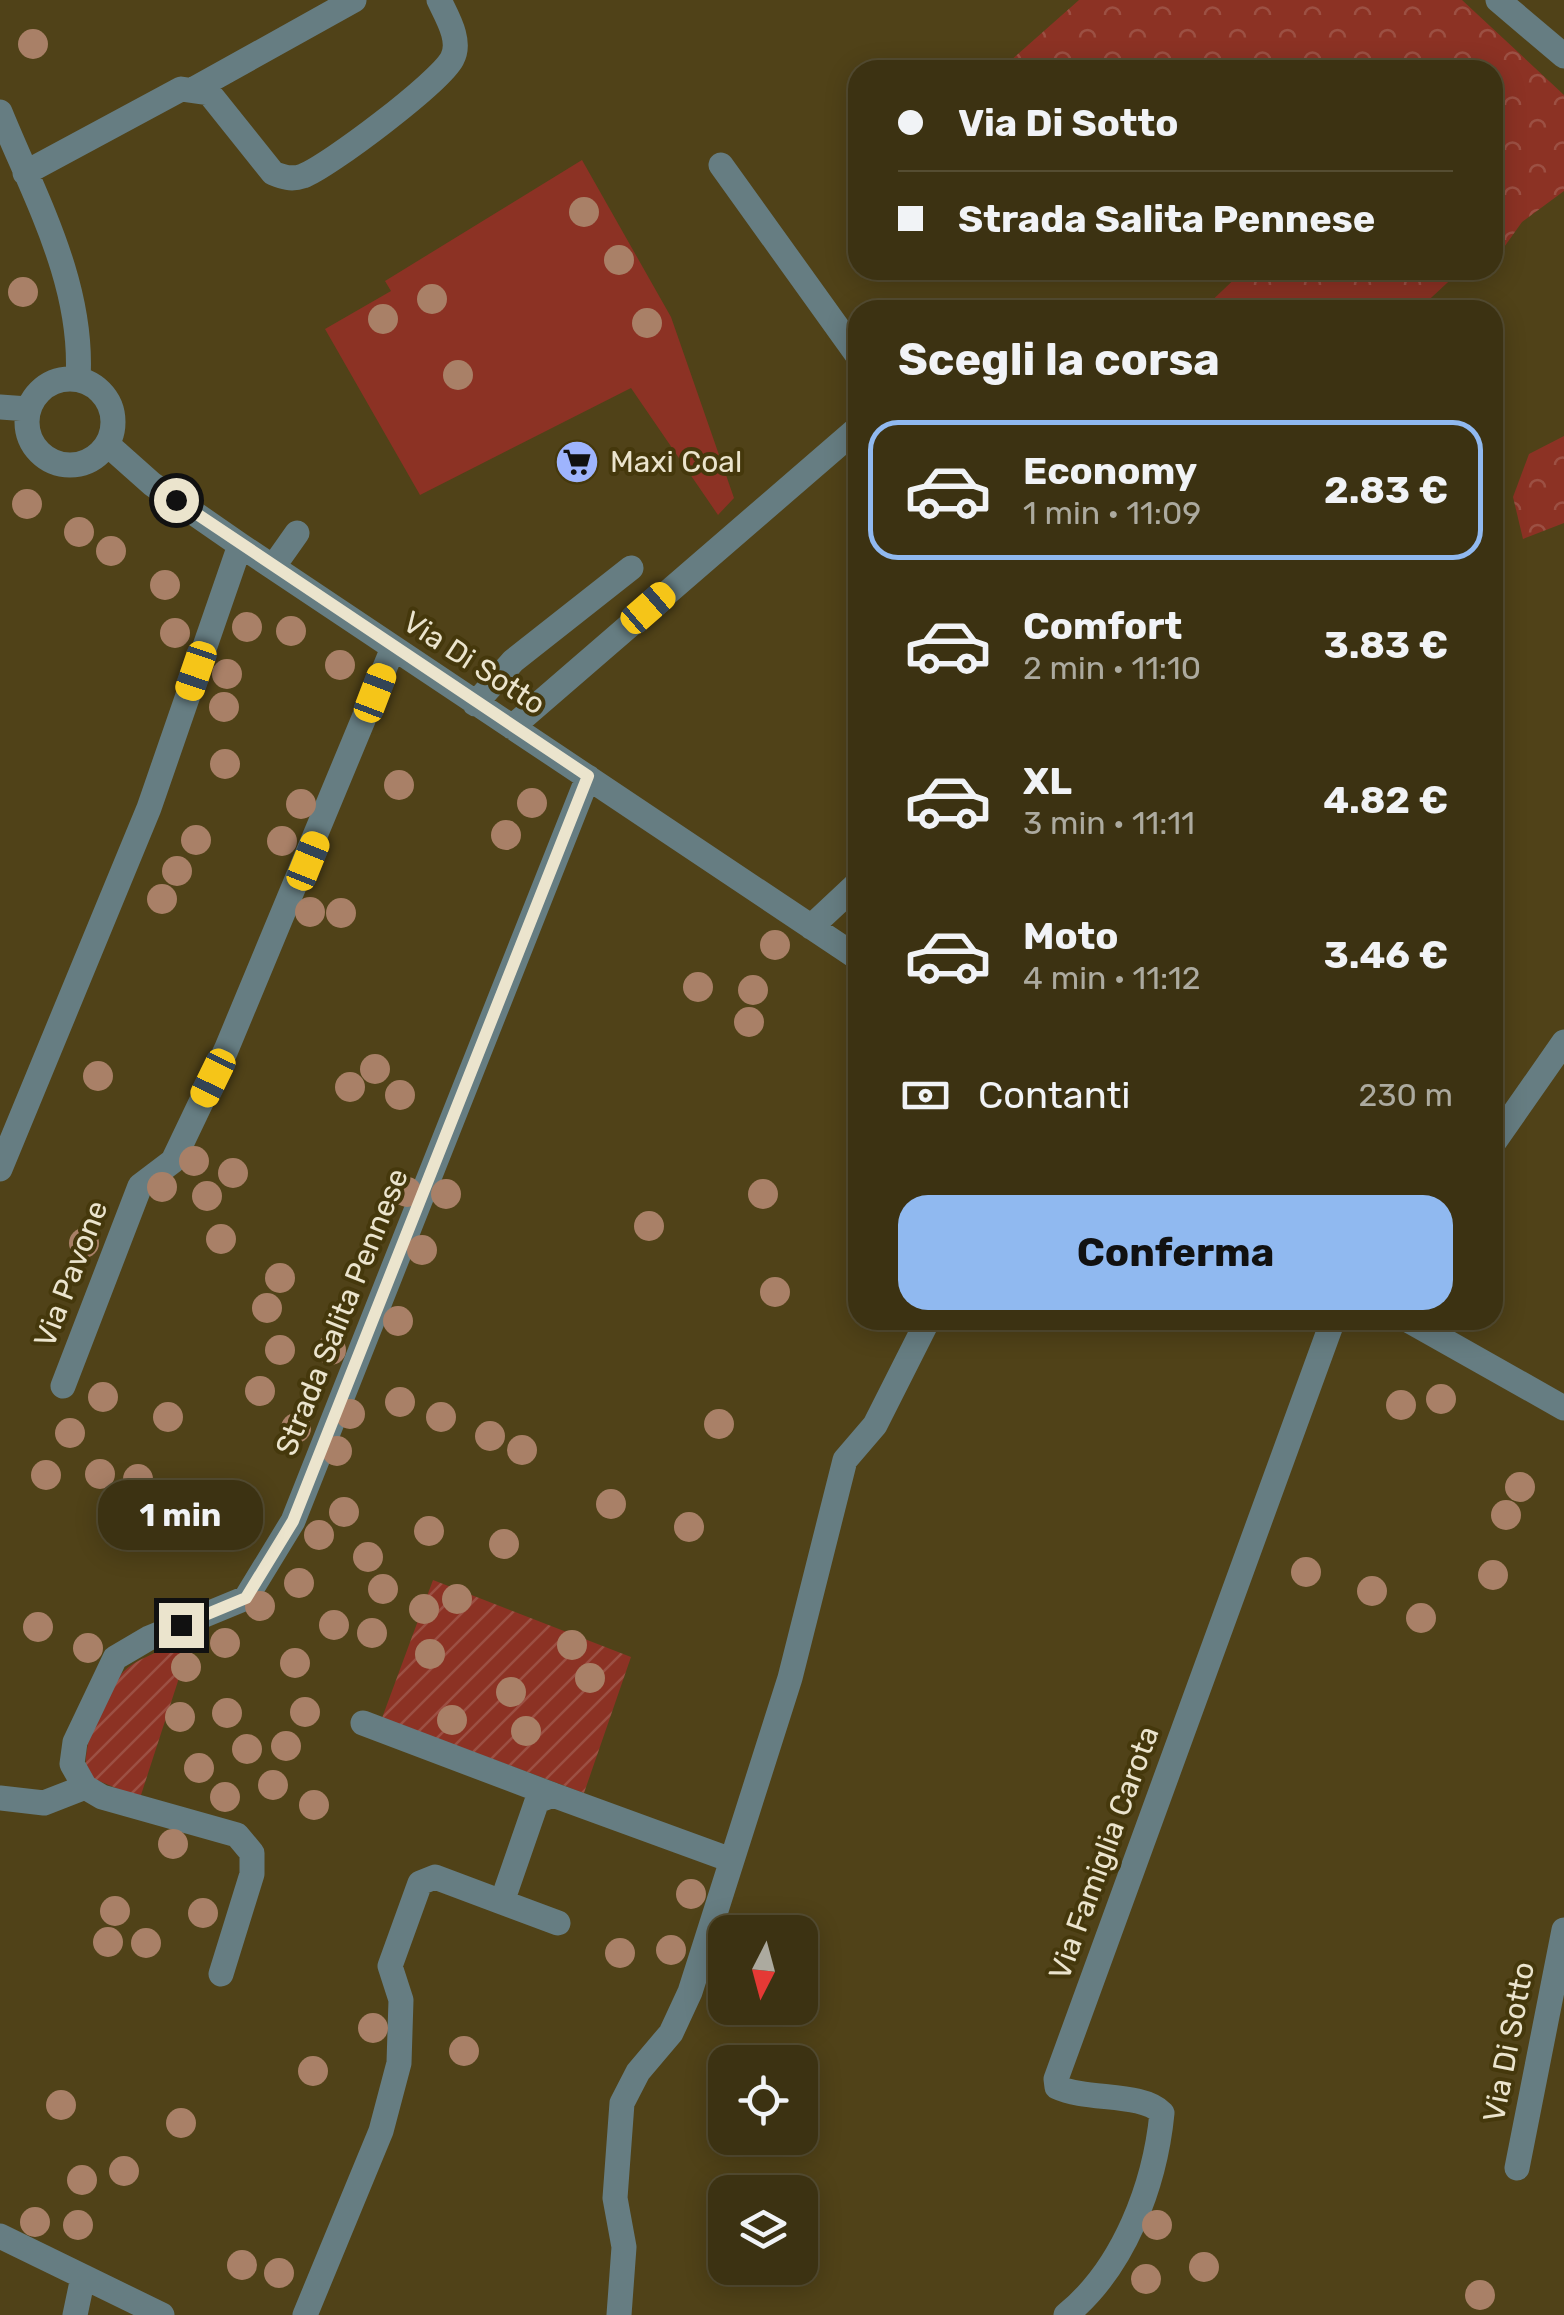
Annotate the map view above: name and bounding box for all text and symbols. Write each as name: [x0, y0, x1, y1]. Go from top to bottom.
text: Via Di Sotto: [958, 100, 1179, 146]
text: Strada Salita Pennese: [958, 196, 1375, 242]
text: Scegli la corsa: [898, 333, 1220, 386]
supermarket icon: Maxi Coal: [554, 439, 600, 485]
place label: Maxi Coal: [610, 444, 742, 480]
icon: car: [903, 445, 993, 535]
text: Economy: [1023, 448, 1197, 494]
text: 2.83 €: [1324, 467, 1448, 513]
route start: [154, 478, 199, 523]
text: 1 min · 11:09: [1023, 494, 1201, 532]
car: [616, 577, 680, 639]
icon: car: [903, 600, 993, 690]
text: Comfort: [1023, 603, 1182, 649]
street label: Via Di Sotto: [396, 604, 552, 722]
text: 3.83 €: [1324, 622, 1448, 668]
car: [172, 638, 220, 704]
text: 2 min · 11:10: [1023, 649, 1201, 687]
car: [350, 660, 400, 726]
icon: car: [903, 755, 993, 845]
text: XL: [1023, 758, 1072, 804]
text: 4.82 €: [1323, 777, 1448, 823]
text: 3 min · 11:11: [1023, 804, 1195, 842]
car: [283, 828, 333, 894]
icon: car: [903, 910, 993, 1000]
text: Moto: [1023, 913, 1119, 959]
text: 3.46 €: [1324, 932, 1448, 978]
text: 4 min · 11:12: [1023, 959, 1201, 997]
car: [186, 1044, 240, 1112]
icon: cash: [898, 1068, 953, 1123]
text: Contanti: [978, 1072, 1131, 1118]
text: 230 m: [1358, 1076, 1453, 1114]
street label: Strada Salita Pennese: [268, 1163, 416, 1461]
button: Conferma: [898, 1195, 1453, 1310]
street label: Via Pavone: [27, 1196, 115, 1352]
callout: 1 min: [99, 1480, 264, 1550]
text: 1 min: [140, 1496, 221, 1534]
route end: [159, 1603, 204, 1648]
street label: Via Famiglia Carota: [1041, 1721, 1167, 1985]
north arrow: [708, 1915, 818, 2025]
map controls: [708, 1915, 818, 2285]
street label: Via Di Sotto: [1476, 1959, 1542, 2125]
button: locate: [708, 2045, 818, 2155]
button: layers: [708, 2175, 818, 2285]

